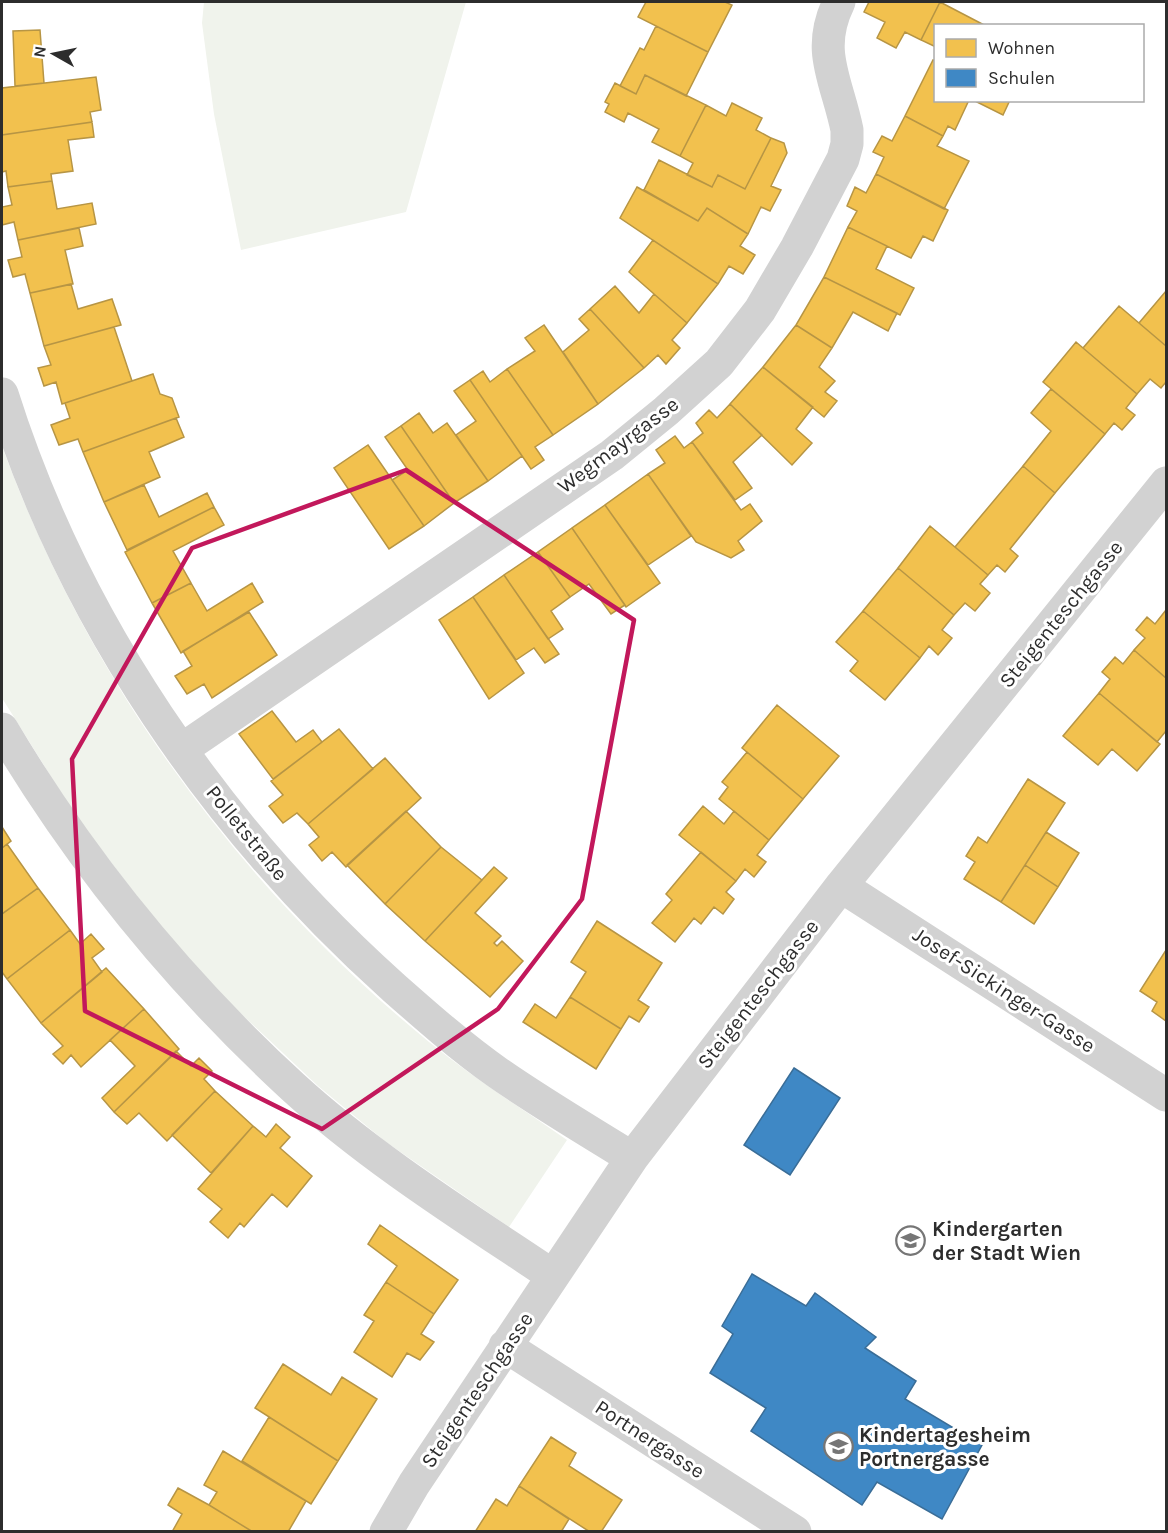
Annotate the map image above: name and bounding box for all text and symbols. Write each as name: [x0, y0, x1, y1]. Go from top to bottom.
north arrow: [24, 24, 84, 84]
legend: [934, 24, 1144, 102]
text: Wohnen: [988, 37, 1055, 59]
text: N: [29, 45, 50, 59]
text: Schulen: [988, 67, 1055, 89]
street label: Wegmayrgasse: [553, 392, 683, 498]
street label: Steigenteschgasse: [994, 536, 1128, 692]
street label: Polletstraße: [201, 781, 293, 885]
street label: Steigenteschgasse: [692, 915, 824, 1073]
street label: Josef-Sickinger-Gasse: [908, 922, 1100, 1058]
place label: Kindergarten der Stadt Wien: [932, 1217, 1081, 1265]
school or university icon: Kindergarten der Stadt Wien: [895, 1225, 927, 1257]
street label: Steigenteschgasse: [416, 1308, 538, 1472]
street label: Portnergasse: [591, 1395, 709, 1483]
place label: Kindertagesheim Portnergasse: [859, 1423, 1031, 1471]
school or university icon: Kindertagesheim Portnergasse: [822, 1431, 854, 1463]

